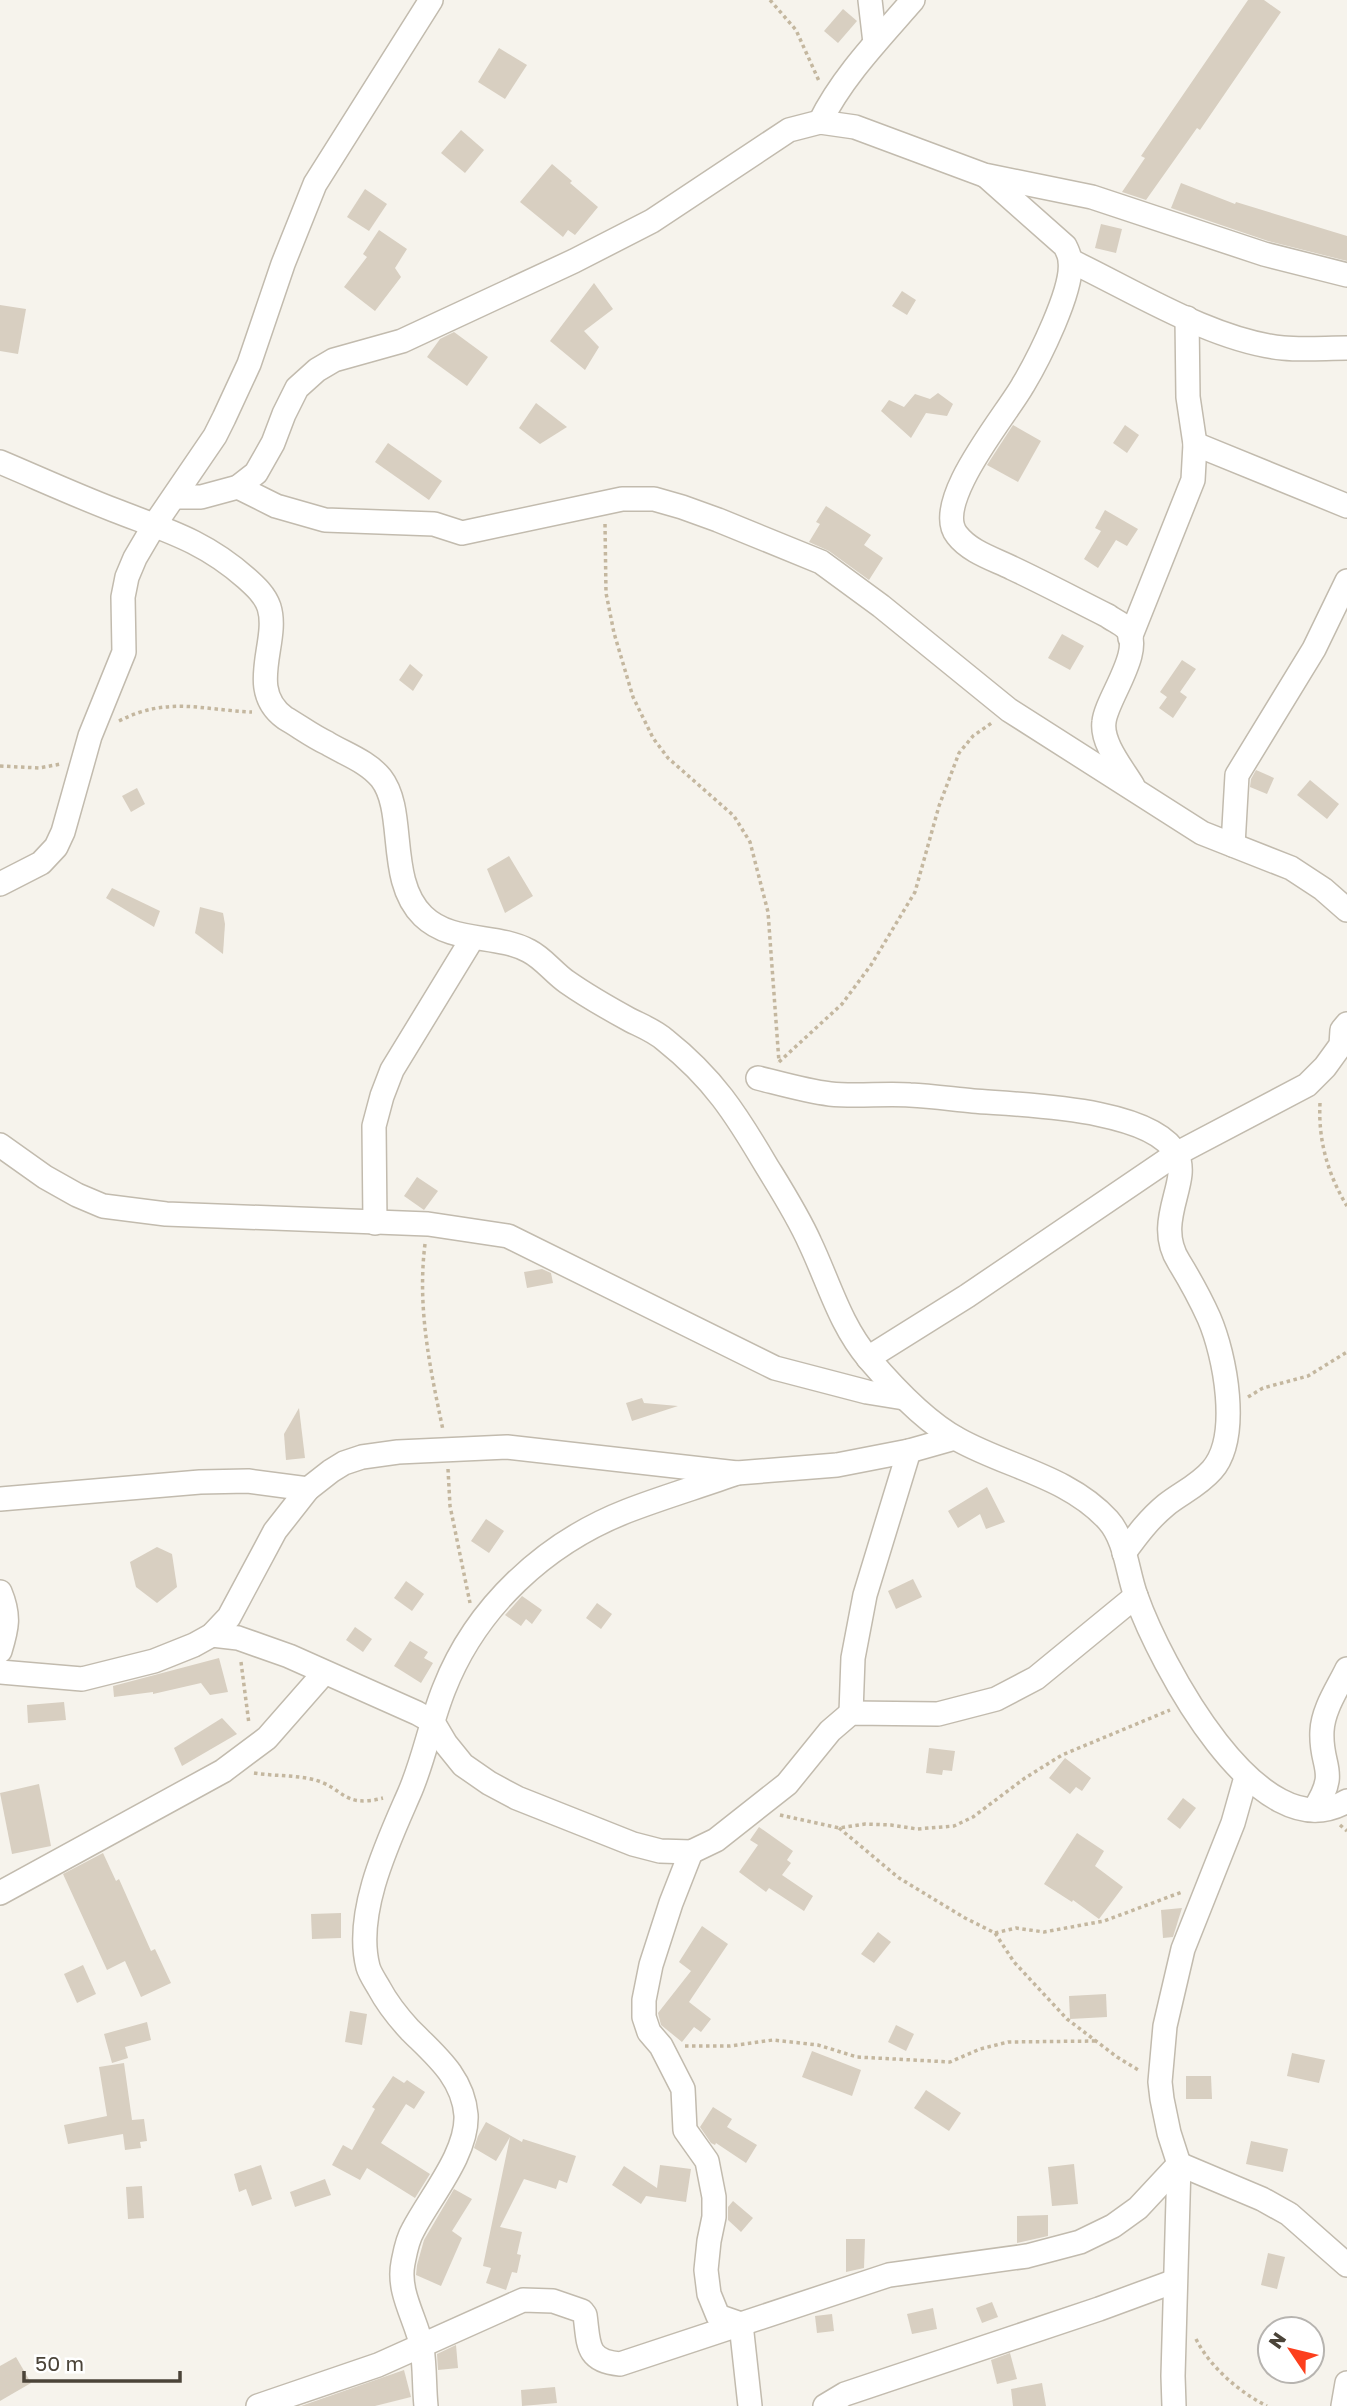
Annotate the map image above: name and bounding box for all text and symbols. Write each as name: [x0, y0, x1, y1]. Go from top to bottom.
north arrow: [1256, 2315, 1326, 2385]
text: N: [1263, 2327, 1290, 2352]
scale bar: [24, 2340, 180, 2384]
text: 50 m: [35, 2350, 84, 2376]

